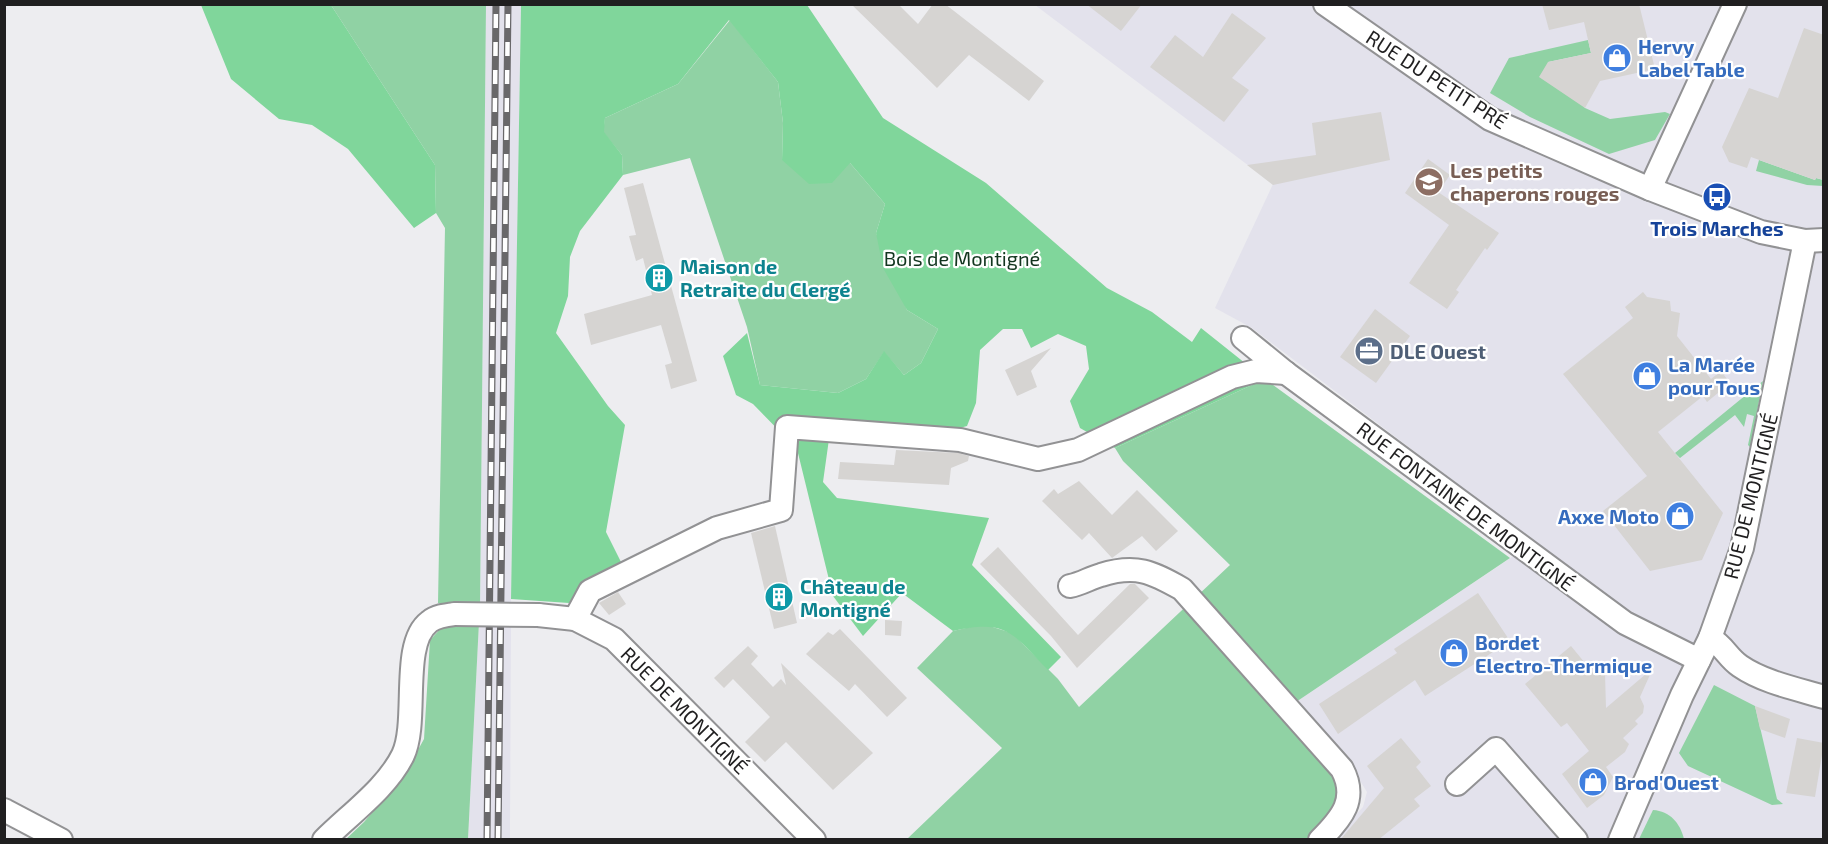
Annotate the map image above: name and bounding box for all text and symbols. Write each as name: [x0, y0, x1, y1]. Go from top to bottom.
street label: RUE DU PETIT PRÉ: [1362, 24, 1512, 134]
place label: Hervy Label Table: [1638, 34, 1745, 81]
shop icon: Hervy Label Table: [1601, 42, 1633, 74]
place label: Les petits chaperons rouges: [1450, 158, 1619, 205]
school or university icon: Les petits chaperons rouges: [1413, 166, 1445, 198]
bus stop icon: Trois Marches: [1701, 181, 1733, 213]
place label: Trois Marches: [1650, 216, 1784, 240]
park label: Bois de Montigné: [884, 246, 1040, 270]
place label: Maison de Retraite du Clergé: [680, 254, 851, 301]
building icon: Maison de Retraite du Clergé: [643, 262, 675, 294]
office icon: DLE Ouest: [1353, 335, 1385, 367]
place label: DLE Ouest: [1390, 339, 1486, 363]
place label: La Marée pour Tous: [1668, 352, 1760, 399]
shop icon: La Marée pour Tous: [1631, 360, 1663, 392]
street label: RUE DE MONTIGNÉ: [1718, 411, 1782, 581]
street label: RUE FONTAINE DE MONTIGNÉ: [1353, 416, 1579, 596]
shop icon: Axxe Moto: [1664, 500, 1696, 532]
place label: Axxe Moto: [1558, 504, 1659, 528]
place label: Château de Montigné: [800, 574, 905, 621]
building icon: Château de Montigné: [763, 581, 795, 613]
place label: Bordet Electro-Thermique: [1475, 630, 1652, 677]
shop icon: Bordet Electro-Thermique: [1438, 637, 1470, 669]
street label: RUE DE MONTIGNÉ: [616, 641, 754, 779]
shop icon: Brod'Ouest: [1577, 766, 1609, 798]
place label: Brod'Ouest: [1614, 770, 1719, 794]

